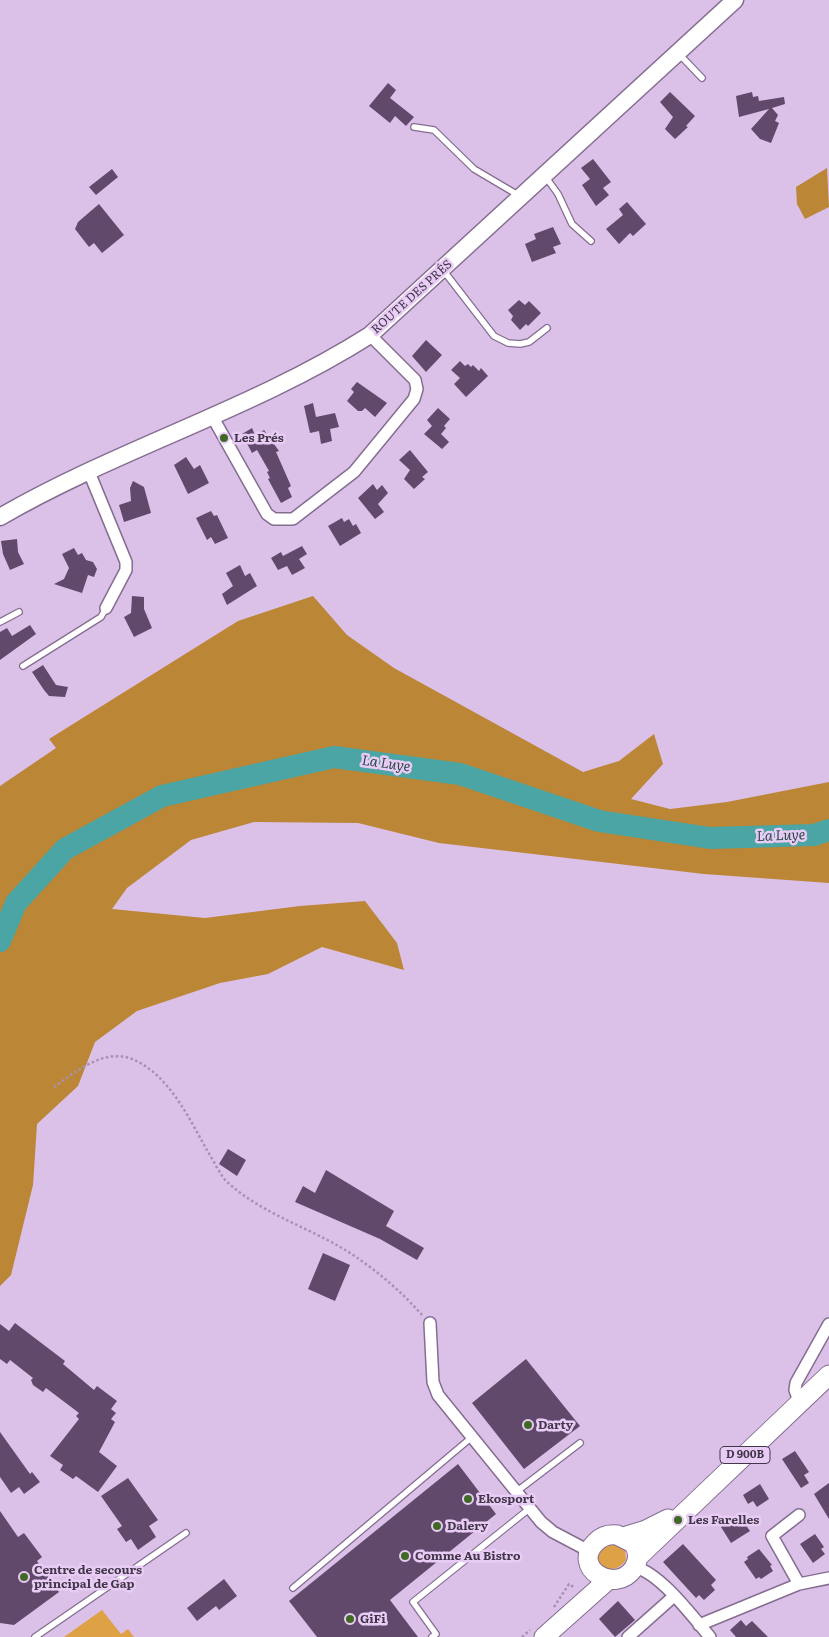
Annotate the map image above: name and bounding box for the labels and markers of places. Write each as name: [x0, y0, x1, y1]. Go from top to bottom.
place label: Les Prés: [234, 431, 284, 445]
marker: Les Prés: [218, 432, 230, 444]
place label: Darty: [538, 1418, 573, 1432]
marker: Darty: [522, 1419, 534, 1431]
place label: Ekosport: [478, 1492, 534, 1506]
marker: Ekosport: [462, 1493, 474, 1505]
place label: Les Farelles: [688, 1513, 759, 1527]
marker: Les Farelles: [672, 1514, 684, 1526]
place label: Dalery: [447, 1519, 488, 1533]
marker: Dalery: [431, 1520, 443, 1532]
place label: Comme Au Bistro: [415, 1549, 520, 1563]
marker: Comme Au Bistro: [399, 1550, 411, 1562]
place label: Centre de secours principal de Gap: [34, 1563, 142, 1591]
marker: Centre de secours principal de Gap: [18, 1571, 30, 1583]
place label: GiFi: [360, 1612, 386, 1626]
marker: GiFi: [344, 1613, 356, 1625]

